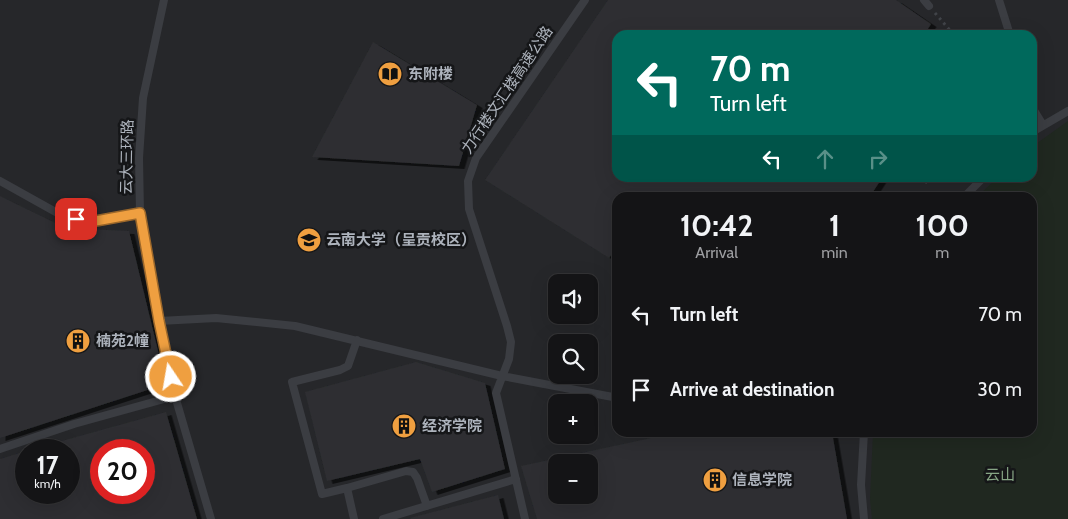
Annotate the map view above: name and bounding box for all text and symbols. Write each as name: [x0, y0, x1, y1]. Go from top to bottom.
street label: 力行楼文汇楼高速公路: [458, 23, 556, 157]
text: 70 m: [710, 47, 791, 90]
icon: left: [627, 50, 692, 115]
library icon: 东附楼: [377, 61, 403, 87]
place label: 东附楼: [408, 65, 453, 83]
text: Turn left: [710, 90, 787, 117]
street label: 云大三环路: [117, 119, 137, 195]
icon: left: [758, 145, 786, 173]
icon: ahead: [811, 145, 839, 173]
icon: right: [864, 145, 892, 173]
pin: [55, 198, 97, 240]
icon: arrive: [62, 205, 90, 233]
text: 10:42: [680, 207, 753, 244]
text: 1: [829, 207, 840, 244]
text: 100: [916, 207, 969, 244]
school or university icon: 云南大学（呈贡校区）: [296, 227, 322, 253]
place label: 云南大学（呈贡校区）: [326, 231, 476, 249]
text: Arrival: [695, 243, 738, 262]
text: min: [821, 243, 848, 262]
text: m: [935, 243, 949, 262]
map controls: [548, 274, 598, 504]
button: sound: [548, 274, 598, 324]
icon: left: [627, 301, 655, 329]
text: Turn left: [670, 303, 738, 326]
text: 70 m: [978, 303, 1022, 326]
building icon: 楠苑2幢: [65, 328, 91, 354]
place label: 楠苑2幢: [96, 332, 149, 350]
button: search: [548, 334, 598, 384]
position arrow: [144, 350, 196, 402]
icon: arrive: [627, 376, 655, 404]
text: Arrive at destination: [670, 378, 834, 401]
text: 30 m: [978, 378, 1022, 401]
button: +: [548, 394, 598, 444]
building icon: 经济学院: [391, 413, 417, 439]
place label: 经济学院: [422, 417, 482, 435]
speed limit sign: 20: [90, 439, 155, 504]
text: 17: [37, 450, 58, 480]
button: −: [548, 454, 598, 504]
park label: 云山: [985, 466, 1015, 484]
building icon: 信息学院: [702, 467, 728, 493]
place label: 信息学院: [732, 471, 792, 489]
text: km/h: [34, 476, 61, 491]

